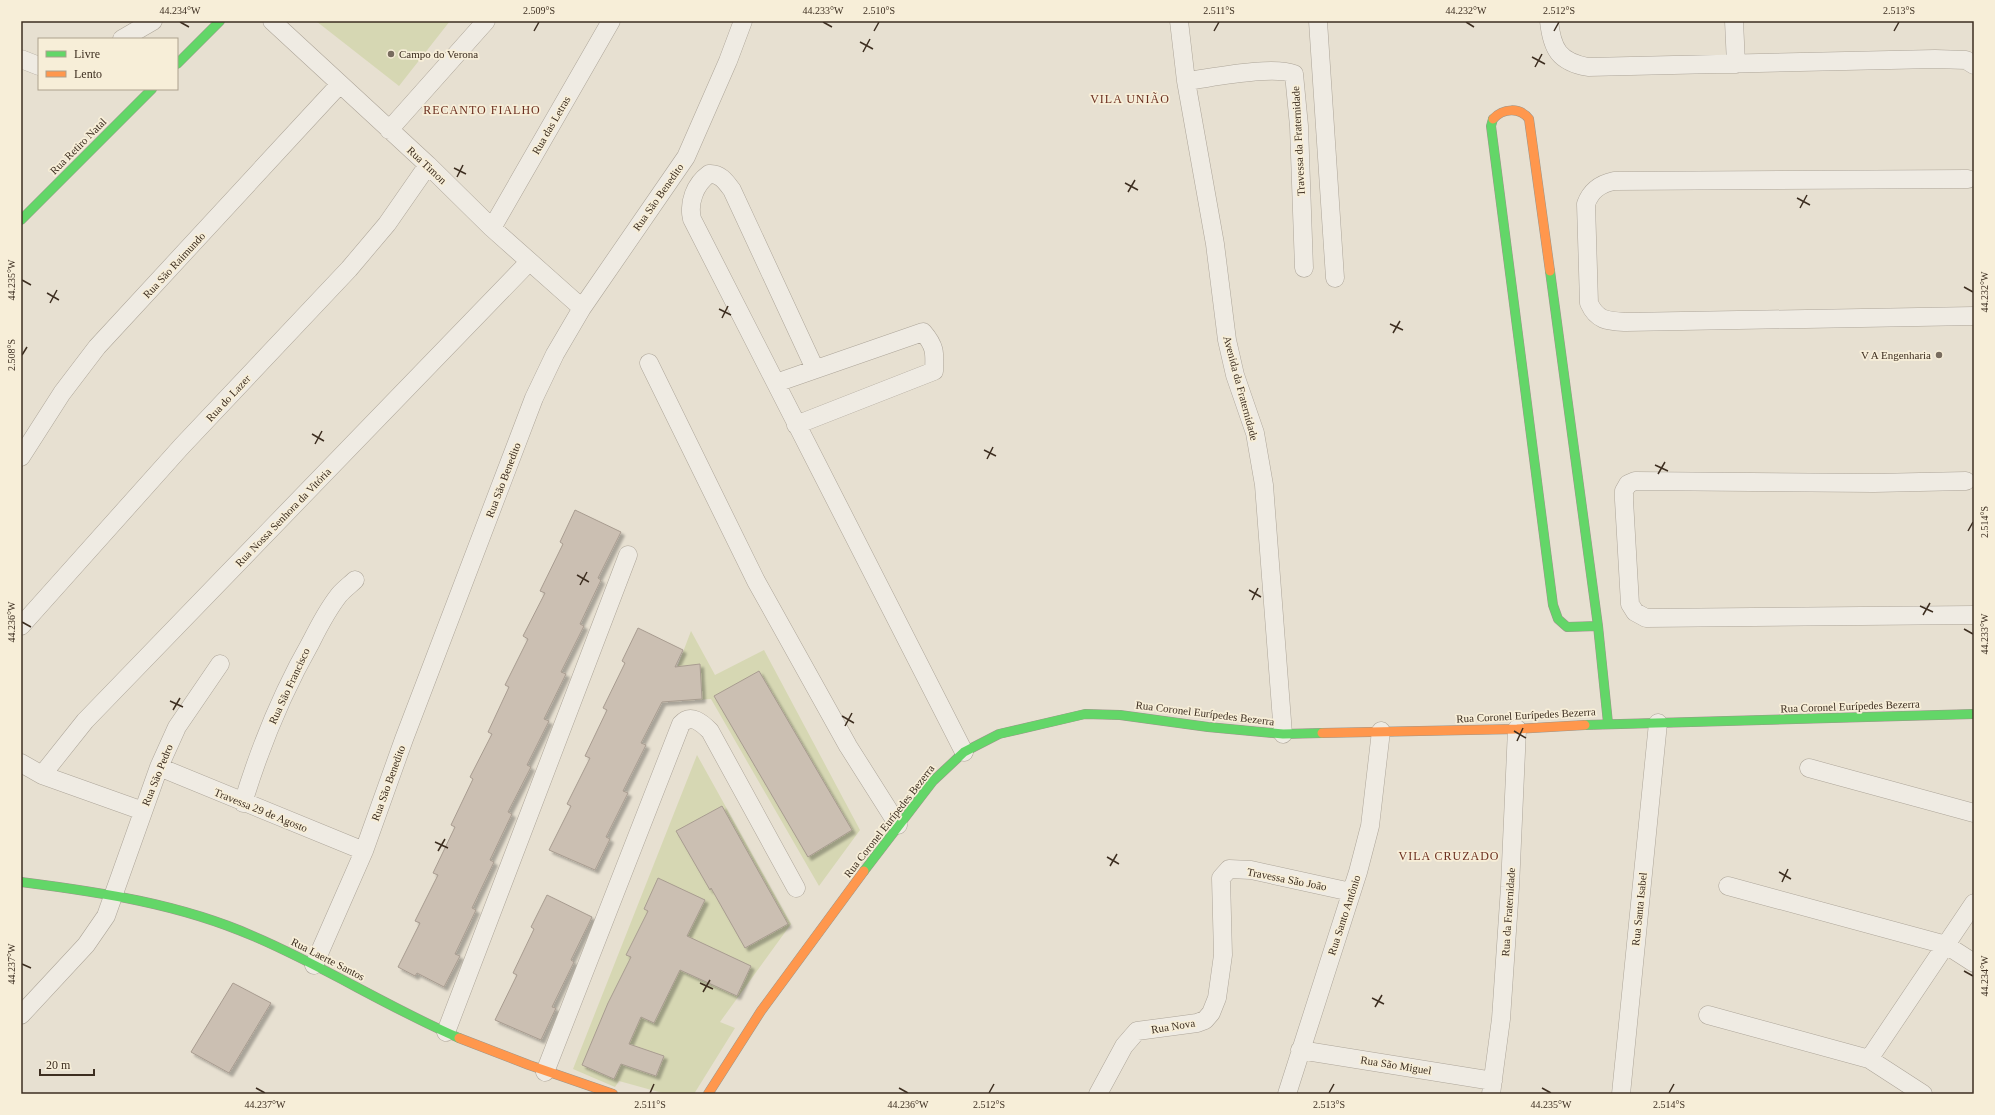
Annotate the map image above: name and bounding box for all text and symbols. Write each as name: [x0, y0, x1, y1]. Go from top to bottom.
text: 44.234°W: [160, 5, 201, 16]
text: 2.509°S: [523, 5, 555, 16]
text: 44.233°W: [803, 5, 844, 16]
text: 2.510°S: [863, 5, 895, 16]
text: 2.511°S: [1203, 5, 1235, 16]
text: 44.232°W: [1446, 5, 1487, 16]
text: 2.512°S: [1543, 5, 1575, 16]
text: 2.513°S: [1883, 5, 1915, 16]
legend: [38, 38, 178, 90]
text: Livre: [74, 47, 100, 61]
place label: Campo do Verona: [399, 48, 478, 60]
marker: Campo do Verona: [386, 49, 396, 59]
text: Lento: [74, 67, 102, 81]
street label: Travessa da Fraternidade: [1289, 86, 1307, 196]
district label: VILA UNIÃO: [1090, 92, 1170, 106]
street label: Rua das Letras: [529, 94, 573, 156]
district label: RECANTO FIALHO: [423, 103, 541, 117]
street label: Rua Retiro Natal: [47, 115, 109, 177]
street label: Rua Timon: [405, 144, 449, 187]
street label: Rua São Benedito: [630, 161, 686, 233]
street label: Rua São Raimundo: [140, 229, 208, 300]
text: 44.235°W: [6, 259, 17, 300]
text: 44.232°W: [1979, 271, 1990, 312]
street label: Avenida da Fraternidade: [1221, 334, 1261, 442]
text: 2.508°S: [6, 339, 17, 371]
place label: V A Engenharia: [1861, 349, 1931, 361]
marker: V A Engenharia: [1934, 350, 1944, 360]
street label: Rua do Lazer: [203, 372, 253, 424]
street label: Rua São Benedito: [483, 440, 523, 519]
street label: Rua Nossa Senhora da Vitória: [233, 465, 333, 569]
text: 2.514°S: [1979, 506, 1990, 538]
text: 44.236°W: [6, 601, 17, 642]
text: 44.233°W: [1979, 613, 1990, 654]
street label: Rua São Francisco: [266, 646, 312, 726]
street label: Rua Coronel Eurípedes Bezerra: [1780, 698, 1920, 714]
street label: Rua Coronel Eurípedes Bezerra: [1135, 699, 1275, 727]
street label: Rua Coronel Eurípedes Bezerra: [1456, 705, 1596, 725]
street label: Rua São Pedro: [139, 742, 175, 808]
street label: Rua São Benedito: [369, 743, 407, 822]
street label: Rua Coronel Eurípedes Bezerra: [841, 762, 937, 880]
street label: Travessa 29 de Agosto: [213, 786, 310, 834]
district label: VILA CRUZADO: [1399, 849, 1500, 863]
street label: Travessa São João: [1246, 865, 1328, 893]
street label: Rua da Fraternidade: [1499, 867, 1517, 957]
street label: Rua Santa Isabel: [1629, 872, 1649, 946]
street label: Rua Santo Antônio: [1325, 873, 1363, 957]
street label: Rua Laerte Santos: [289, 935, 367, 983]
text: 44.237°W: [6, 943, 17, 984]
text: 44.234°W: [1979, 955, 1990, 996]
street label: Rua Nova: [1150, 1017, 1196, 1035]
scale bar: [40, 1051, 94, 1077]
street label: Rua São Miguel: [1360, 1053, 1432, 1077]
text: 20 m: [46, 1058, 71, 1072]
text: 44.237°W: [245, 1099, 286, 1110]
text: 2.511°S: [634, 1099, 666, 1110]
text: 44.236°W: [888, 1099, 929, 1110]
text: 2.512°S: [973, 1099, 1005, 1110]
text: 2.513°S: [1313, 1099, 1345, 1110]
text: 44.235°W: [1531, 1099, 1572, 1110]
text: 2.514°S: [1653, 1099, 1685, 1110]

